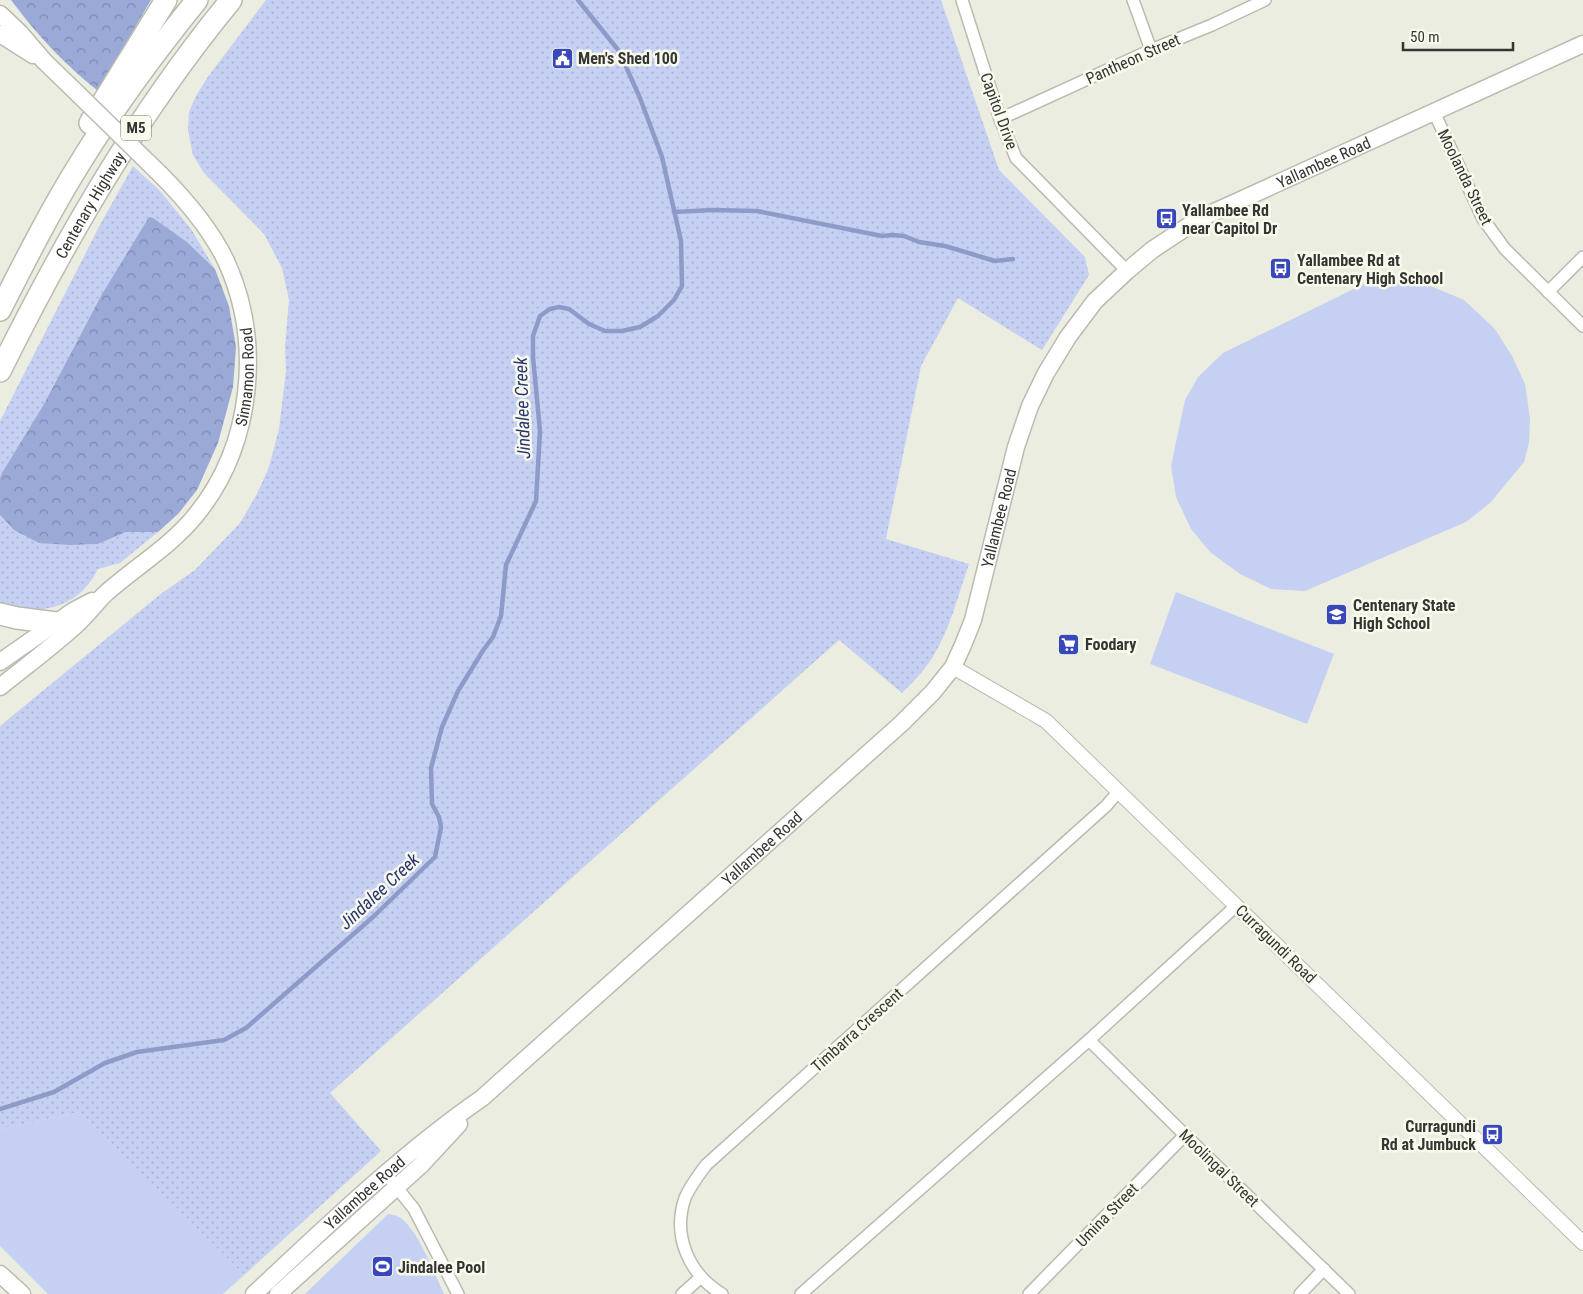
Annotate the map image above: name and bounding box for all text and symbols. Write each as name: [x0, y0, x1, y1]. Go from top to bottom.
scale bar: [1403, 20, 1513, 52]
text: 50 m: [1410, 28, 1440, 46]
street label: Pantheon Street: [1083, 30, 1183, 88]
public building icon: Men's Shed 100: [550, 46, 574, 70]
place label: Men's Shed 100: [578, 49, 678, 68]
street label: Capitol Drive: [976, 70, 1022, 152]
road number: M5: [121, 116, 151, 140]
street label: Moolanda Street: [1434, 126, 1496, 228]
street label: Yallambee Road: [1273, 133, 1373, 192]
street label: Centenary Highway: [51, 148, 129, 262]
place label: Yallambee Rd near Capitol Dr: [1182, 201, 1277, 238]
bus stop icon: Yallambee Rd near Capitol Dr: [1154, 207, 1178, 231]
place label: Yallambee Rd at Centenary High School: [1297, 251, 1443, 288]
bus stop icon: Yallambee Rd at Centenary High School: [1269, 257, 1293, 281]
street label: Sinnamon Road: [231, 327, 257, 428]
water label: Jindalee Creek: [510, 356, 534, 459]
street label: Yallambee Road: [977, 467, 1020, 569]
place label: Centenary State High School: [1353, 596, 1456, 633]
school or university icon: Centenary State High School: [1325, 602, 1349, 626]
supermarket icon: Foodary: [1057, 632, 1081, 656]
place label: Foodary: [1085, 635, 1136, 654]
street label: Yallambee Road: [718, 807, 806, 889]
water label: Jindalee Creek: [335, 848, 424, 933]
street label: Curragundi Road: [1232, 901, 1320, 987]
street label: Timbarra Crescent: [807, 984, 907, 1076]
place label: Curragundi Rd at Jumbuck: [1381, 1117, 1476, 1154]
bus stop icon: Curragundi Rd at Jumbuck: [1480, 1123, 1504, 1147]
street label: Moolingal Street: [1175, 1125, 1263, 1211]
street label: Yallambee Road: [320, 1152, 409, 1233]
street label: Umina Street: [1072, 1179, 1142, 1251]
sports icon: Jindalee Pool: [370, 1255, 394, 1279]
place label: Jindalee Pool: [398, 1258, 485, 1277]

